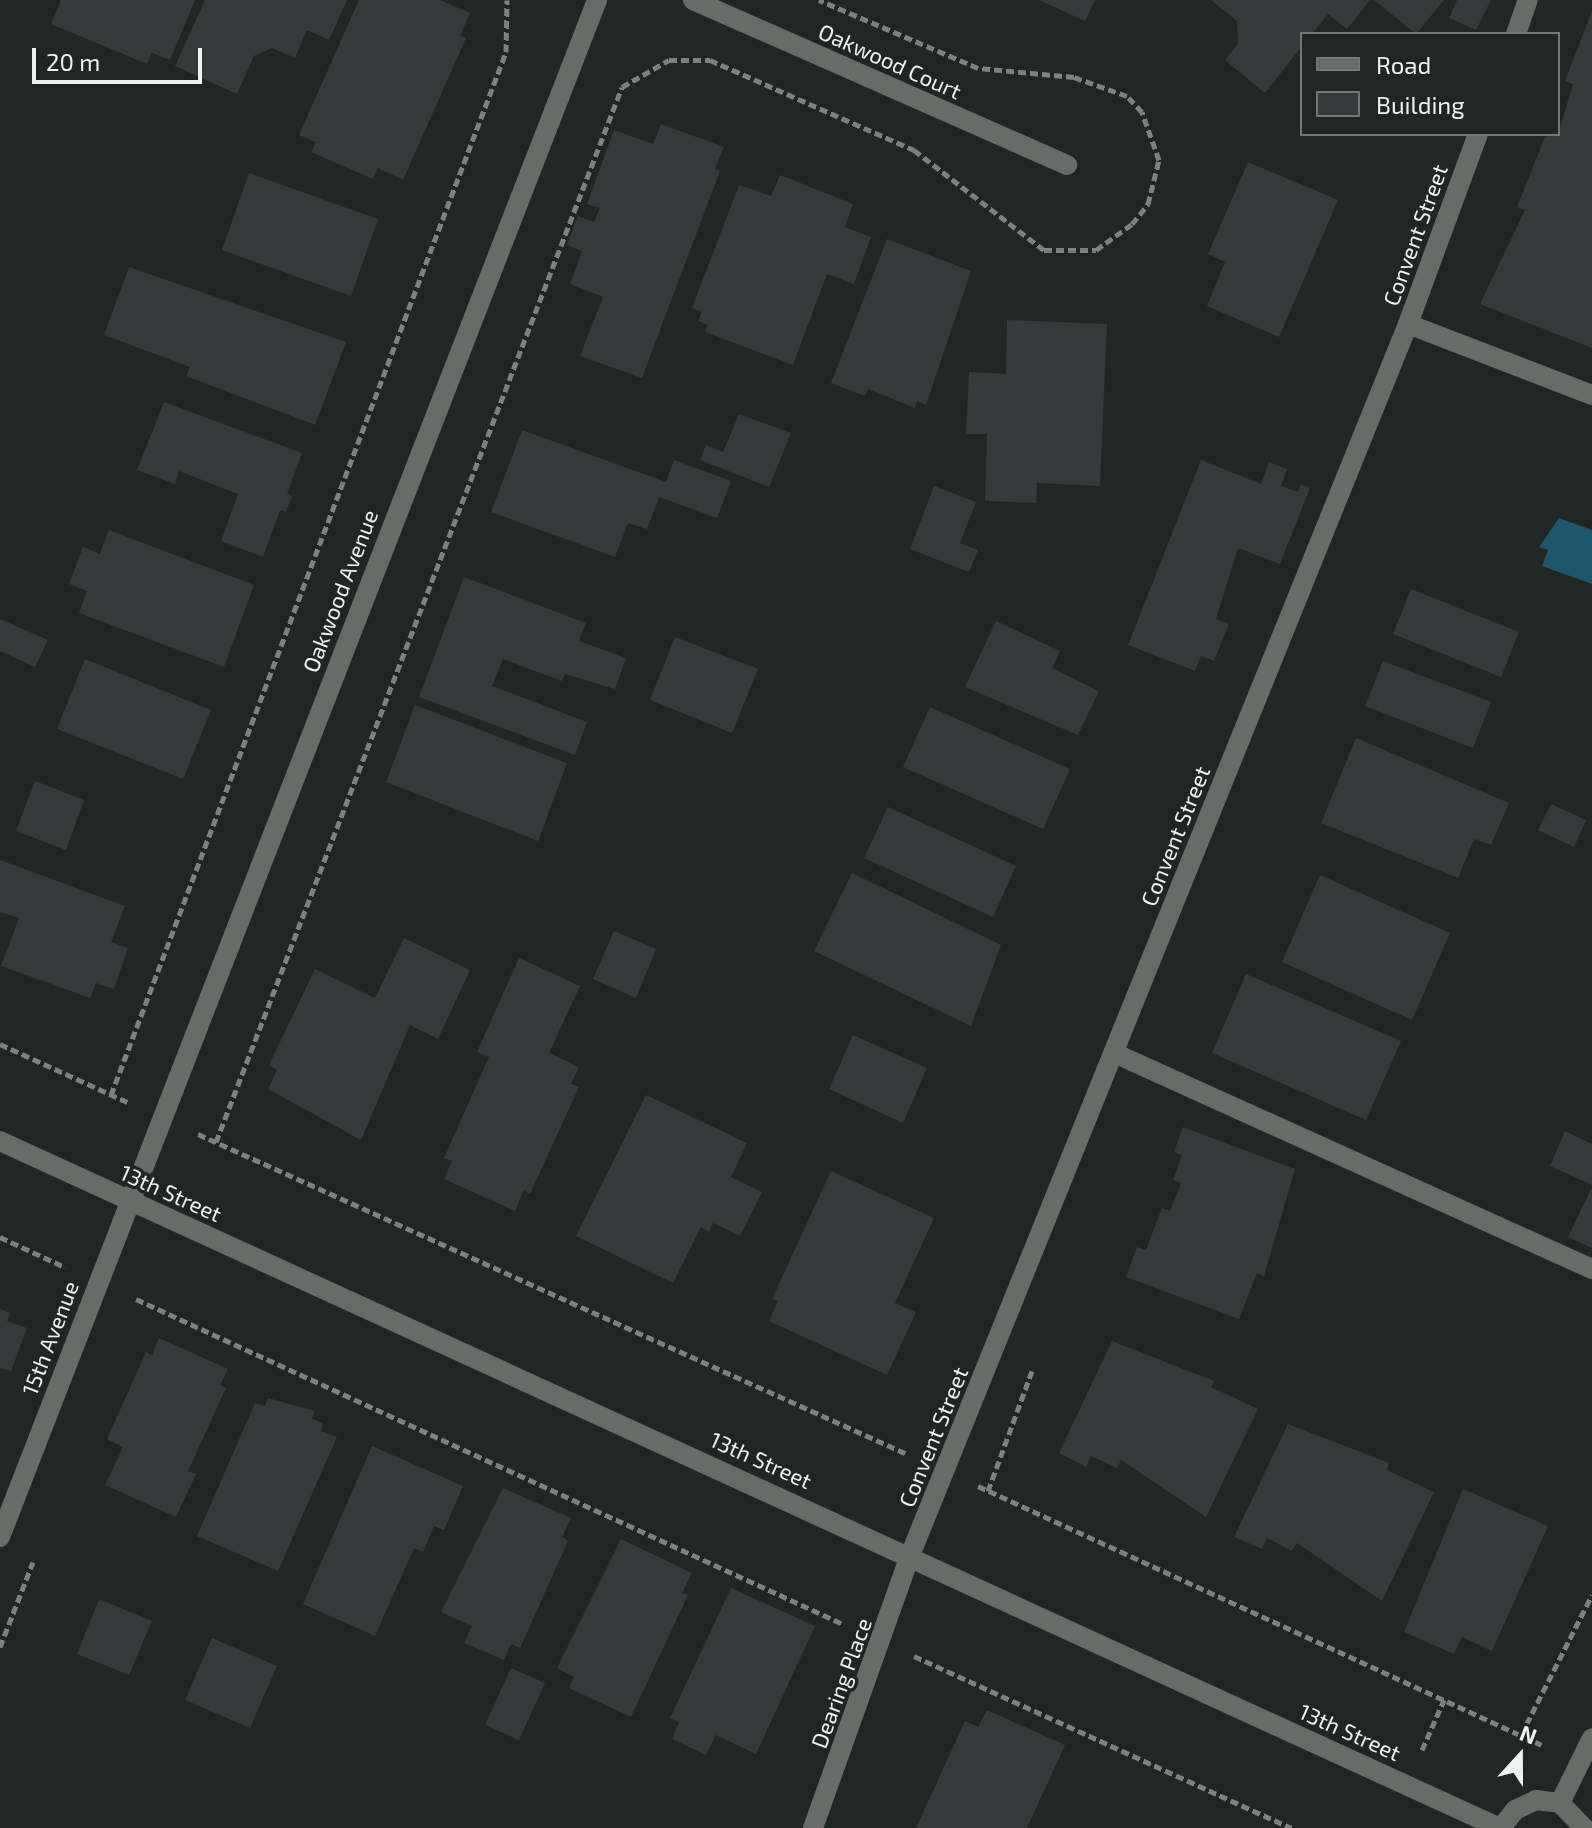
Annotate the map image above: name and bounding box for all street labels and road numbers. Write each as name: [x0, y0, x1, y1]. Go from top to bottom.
street label: Oakwood Court: [815, 18, 965, 104]
street label: Convent Street: [1377, 161, 1453, 309]
street label: Oakwood Avenue: [297, 506, 383, 676]
street label: Convent Street: [1135, 762, 1215, 910]
street label: 13th Street: [116, 1159, 226, 1227]
street label: 15th Avenue: [16, 1277, 84, 1399]
street label: Convent Street: [893, 1363, 973, 1511]
street label: 13th Street: [706, 1426, 816, 1494]
street label: Dearing Place: [805, 1614, 877, 1752]
street label: 13th Street: [1295, 1698, 1405, 1766]

